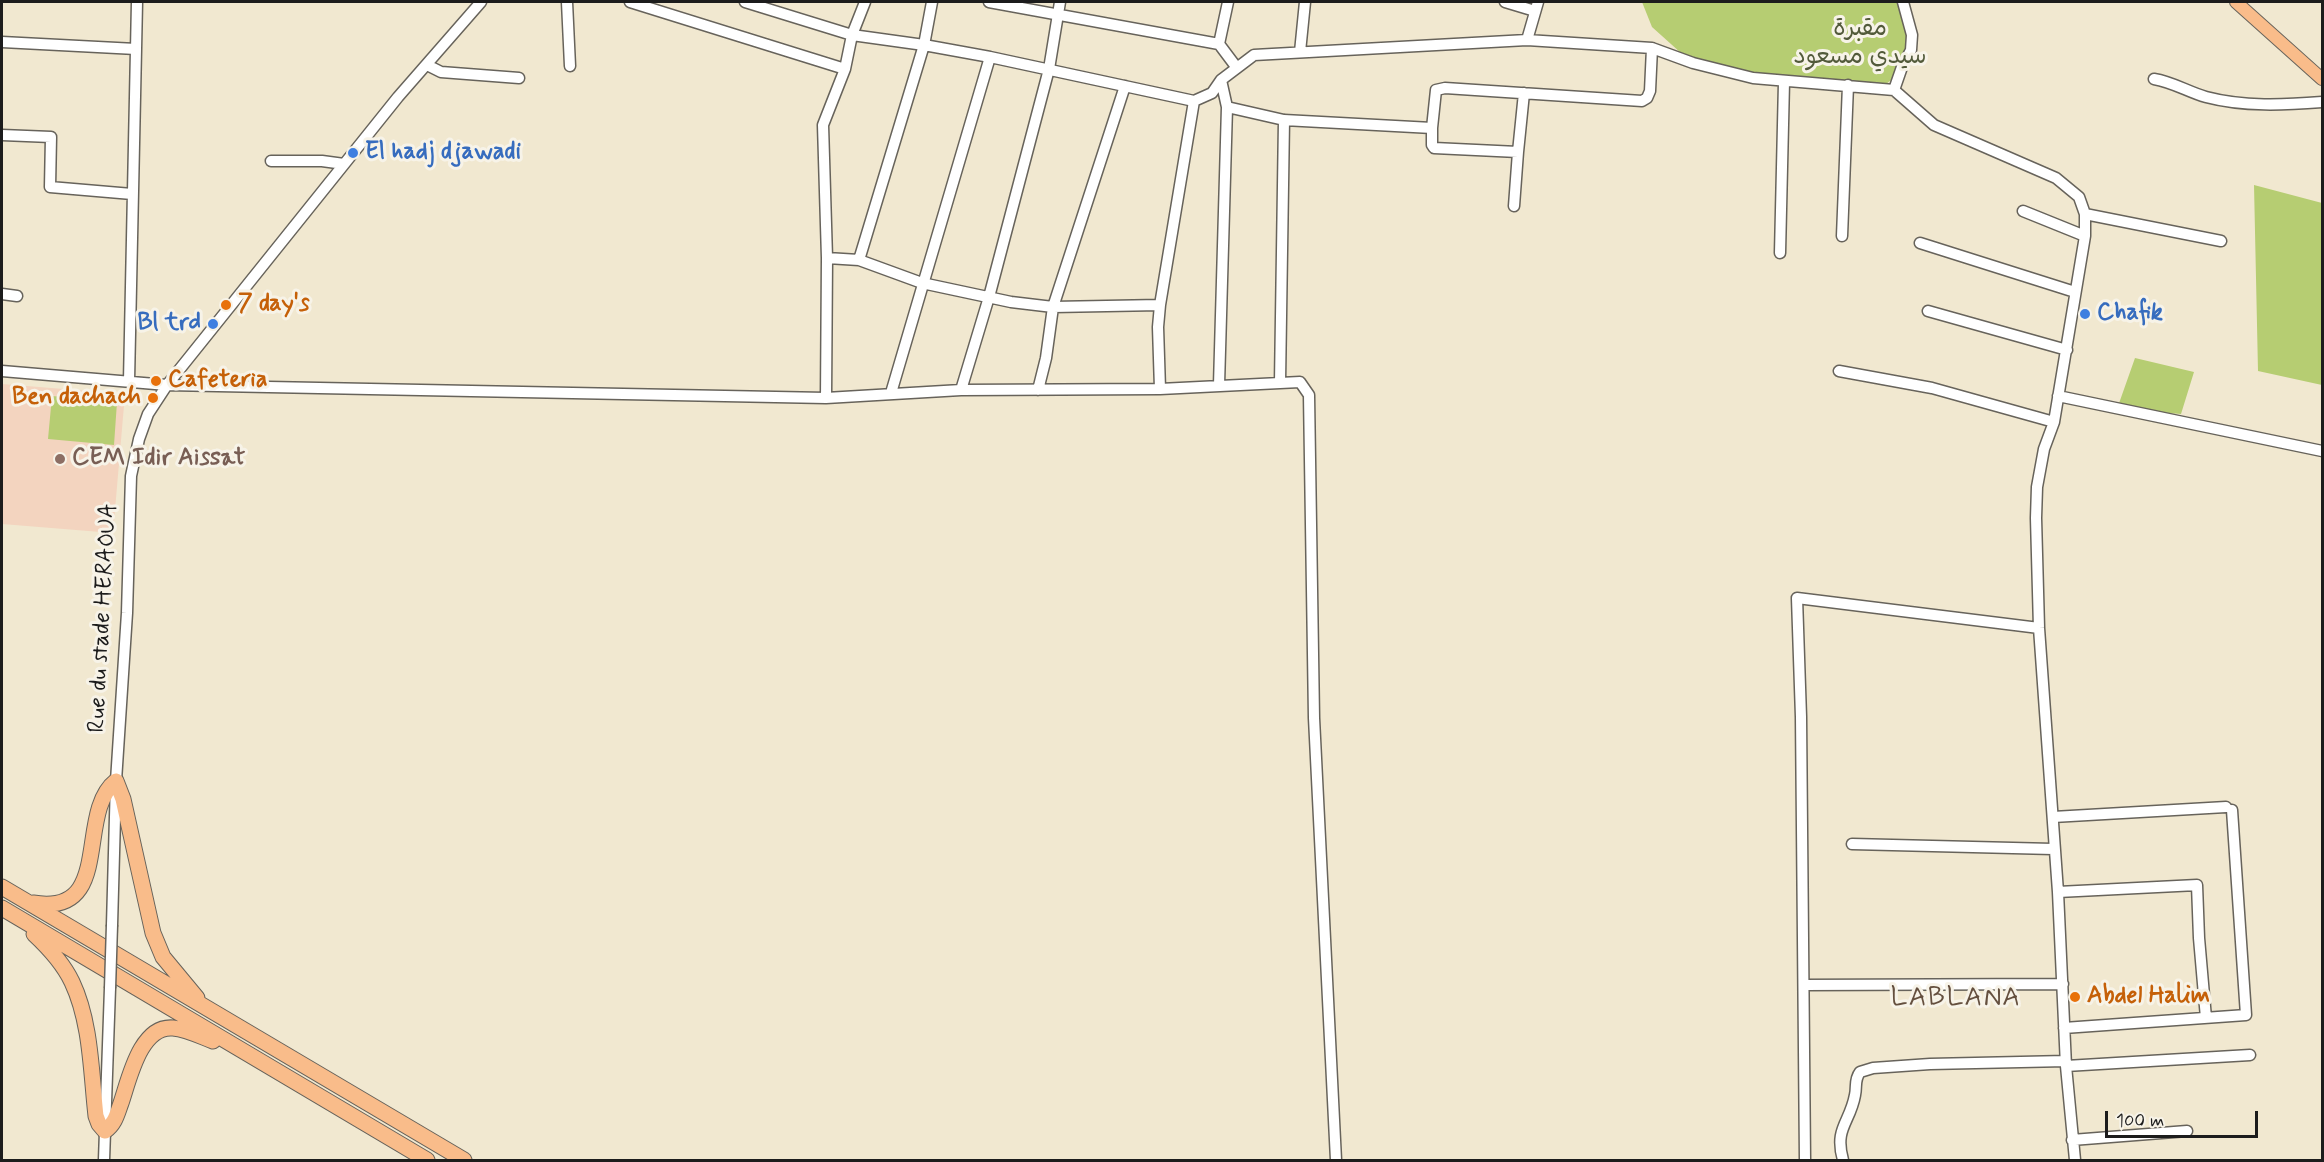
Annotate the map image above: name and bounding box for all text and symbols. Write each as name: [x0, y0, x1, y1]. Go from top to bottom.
park label: مقبرة سيدي مسعود: [1793, 16, 1927, 72]
place label: El hadj djawadi: [365, 139, 521, 167]
marker: El hadj djawadi: [346, 146, 360, 160]
place label: 7 day's: [238, 291, 310, 319]
marker: 7 day's: [219, 298, 233, 312]
place label: Chafik: [2097, 300, 2163, 328]
marker: Chafik: [2078, 307, 2092, 321]
place label: Bl trd: [137, 310, 201, 338]
marker: Bl trd: [206, 317, 220, 331]
place label: Cafeteria: [168, 367, 267, 395]
marker: Cafeteria: [149, 374, 163, 388]
place label: Ben dachach: [12, 384, 141, 412]
marker: Ben dachach: [146, 391, 160, 405]
place label: CEM Idir Aissat: [72, 445, 245, 473]
marker: CEM Idir Aissat: [53, 452, 67, 466]
street label: Rue du stade HERAOUA: [84, 503, 124, 733]
district label: LABLANA: [1891, 983, 2021, 1015]
place label: Abdel Halim: [2087, 983, 2210, 1011]
marker: Abdel Halim: [2068, 990, 2082, 1004]
scale bar: [2108, 1099, 2261, 1137]
text: 100 m: [2116, 1109, 2164, 1133]

